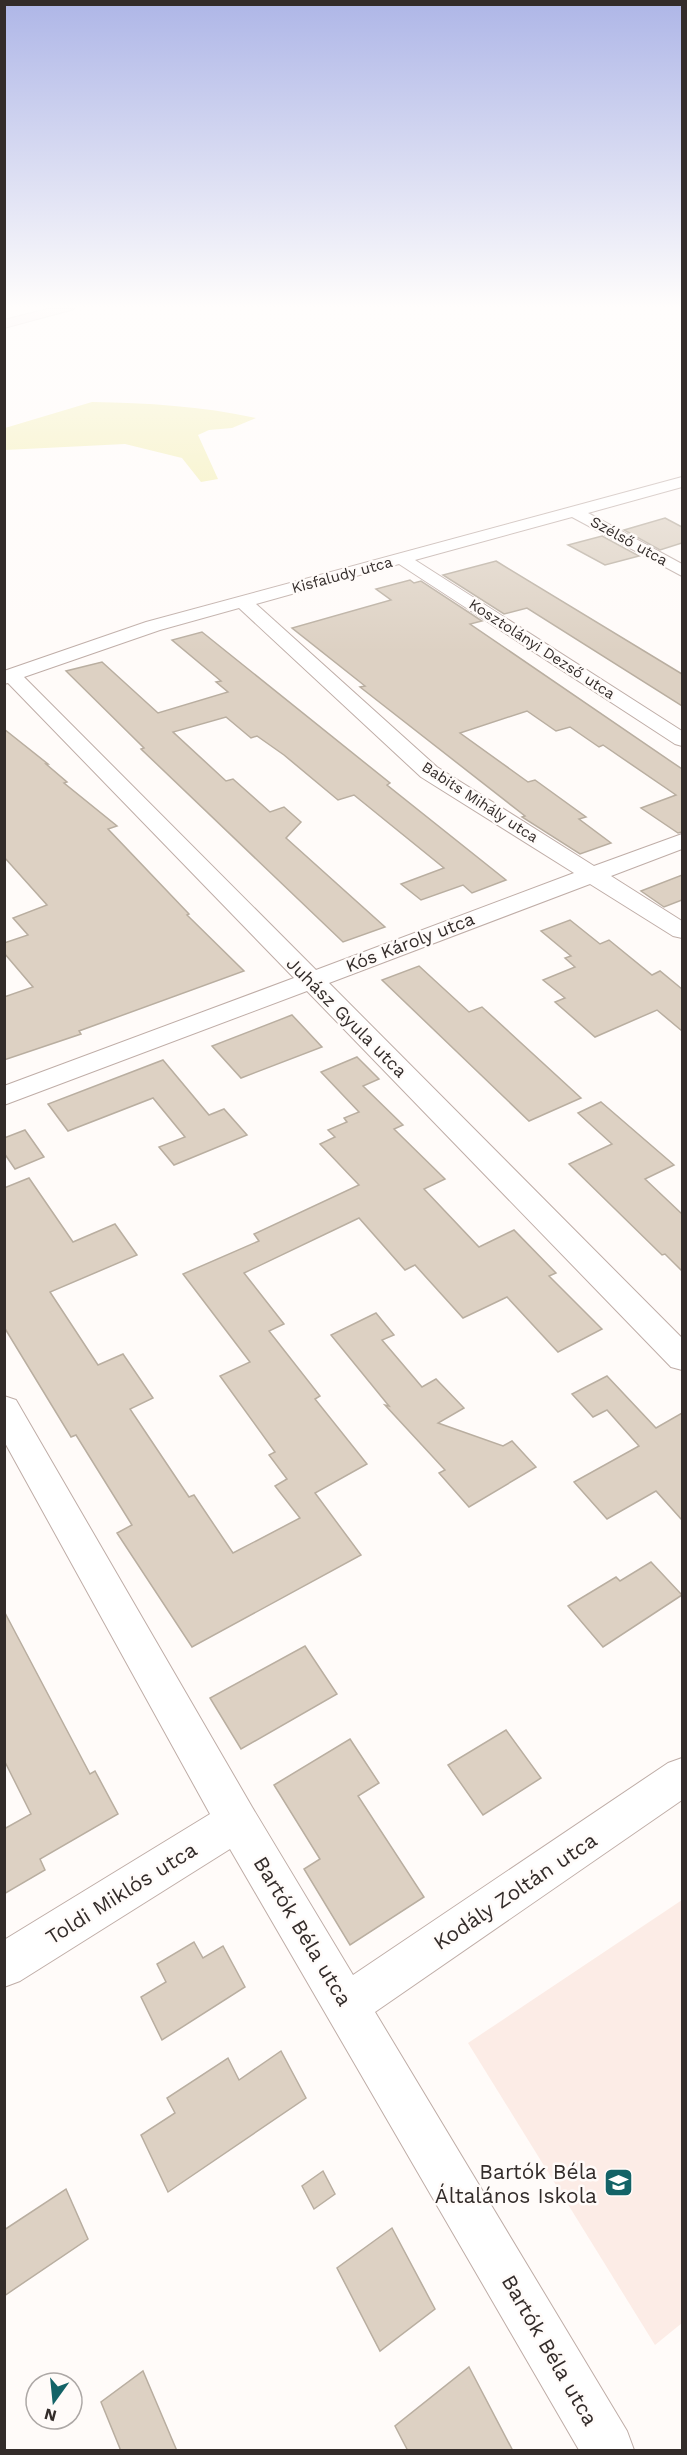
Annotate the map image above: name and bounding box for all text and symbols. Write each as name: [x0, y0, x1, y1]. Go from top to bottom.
street label: Szélső utca: [587, 512, 671, 570]
street label: Kisfaludy utca: [290, 553, 395, 597]
street label: Kosztolányi Dezső utca: [466, 595, 619, 703]
street label: Babits Mihály utca: [419, 758, 542, 847]
street label: Kós Károly utca: [343, 908, 477, 976]
street label: Juhász Gyula utca: [283, 953, 411, 1081]
street label: Kodály Zoltán utca: [429, 1827, 601, 1955]
street label: Toldi Miklós utca: [41, 1836, 201, 1950]
street label: Bartók Béla utca: [249, 1852, 357, 2010]
place label: Bartók Béla Általános Iskola: [435, 2159, 597, 2208]
school or university icon: Bartók Béla Általános Iskola: [602, 2167, 634, 2199]
street label: Bartók Béla utca: [497, 2270, 603, 2430]
north arrow: [24, 2371, 84, 2431]
text: N: [42, 2404, 58, 2426]

